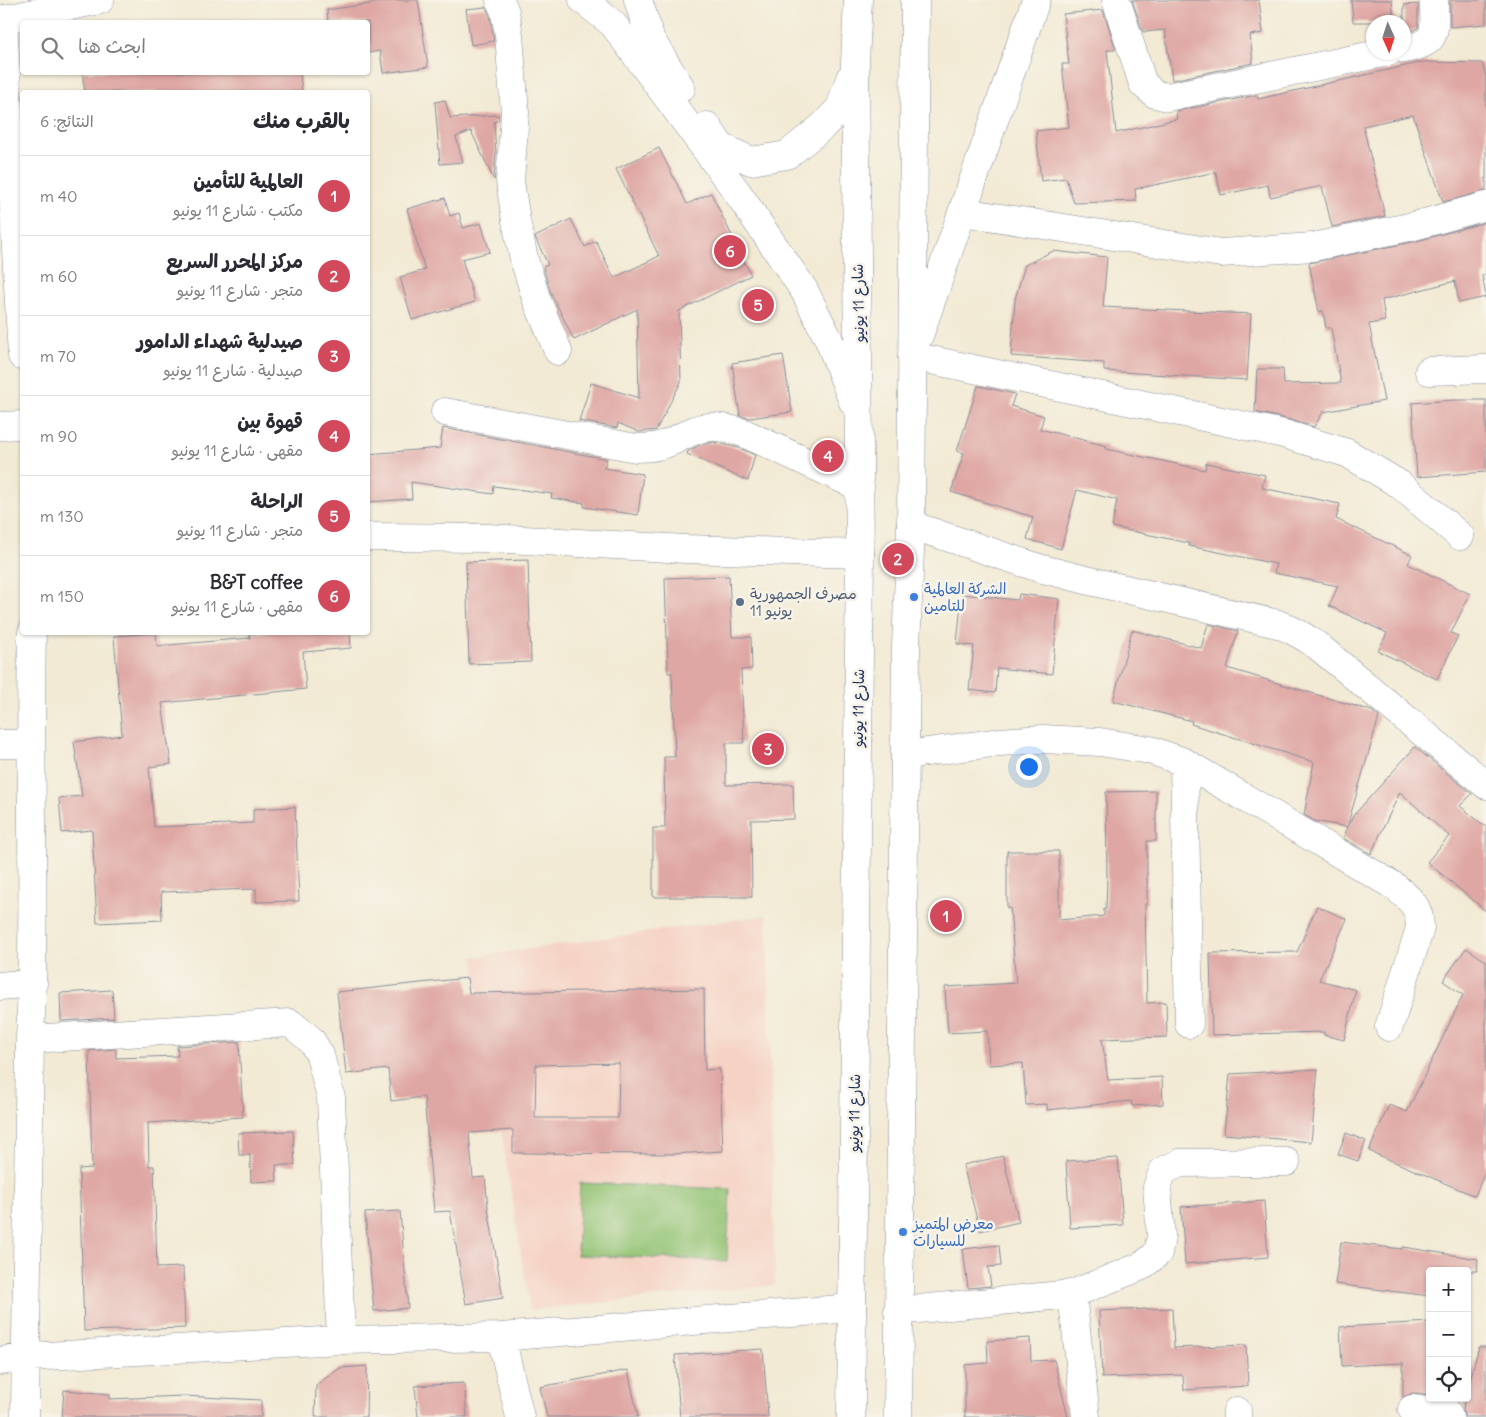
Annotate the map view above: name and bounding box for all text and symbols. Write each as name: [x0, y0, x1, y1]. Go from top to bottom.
north arrow: [1366, 15, 1411, 60]
search box: [20, 20, 370, 75]
icon: search: [38, 34, 66, 62]
text: ابحث هنا: [78, 34, 146, 58]
text: بالقرب منك: [253, 107, 350, 134]
text: النتائج: 6: [40, 111, 94, 131]
text: العالمية للتأمين: [193, 169, 303, 193]
text: 40 m: [40, 186, 78, 206]
text: 1: [331, 186, 337, 206]
text: مكتب · شارع 11 يونيو: [173, 200, 303, 220]
pin: 6: [714, 232, 746, 270]
text: مركز المحرر السريع: [166, 249, 303, 273]
street label: شارع 11 يونيو: [848, 264, 869, 343]
text: 60 m: [40, 266, 78, 286]
text: 2: [330, 266, 338, 286]
text: متجر · شارع 11 يونيو: [177, 280, 303, 300]
pin: 5: [742, 286, 774, 324]
text: صيدلية شهداء الدامور: [137, 329, 303, 353]
text: 70 m: [40, 346, 76, 366]
text: 3: [329, 346, 339, 366]
text: صيدلية · شارع 11 يونيو: [163, 360, 303, 380]
text: قهوة بين: [237, 409, 303, 433]
text: 90 m: [40, 426, 78, 446]
text: 4: [329, 426, 339, 446]
pin: 4: [812, 437, 844, 475]
text: مقهى · شارع 11 يونيو: [171, 440, 303, 460]
text: الراحلة: [251, 489, 303, 513]
text: 130 m: [40, 506, 84, 526]
text: 5: [329, 506, 339, 526]
text: متجر · شارع 11 يونيو: [177, 520, 303, 540]
pin: 2: [882, 540, 914, 578]
text: B&T coffee: [210, 570, 303, 594]
place label: الشركة العالمية للتامين: [924, 579, 1006, 615]
place label: مصرف الجمهورية 11 يونيو: [750, 584, 857, 620]
text: 150 m: [40, 586, 84, 606]
text: 6: [329, 586, 339, 606]
marker: الشركة العالمية للتامين: [908, 591, 920, 603]
text: مقهى · شارع 11 يونيو: [171, 596, 303, 616]
marker: مصرف الجمهورية 11 يونيو: [734, 596, 746, 608]
street label: شارع 11 يونيو: [848, 669, 869, 748]
pin: 3: [752, 730, 784, 768]
your location: [1016, 754, 1042, 780]
pin: 1: [930, 897, 962, 935]
street label: شارع 11 يونيو: [844, 1074, 865, 1153]
place label: معرض المتميز للسيارات: [911, 1214, 994, 1250]
marker: معرض المتميز للسيارات: [897, 1226, 909, 1238]
map controls: [1426, 1267, 1471, 1402]
button: +: [1426, 1267, 1471, 1312]
button: −: [1426, 1312, 1471, 1357]
button: locate: [1426, 1357, 1471, 1402]

